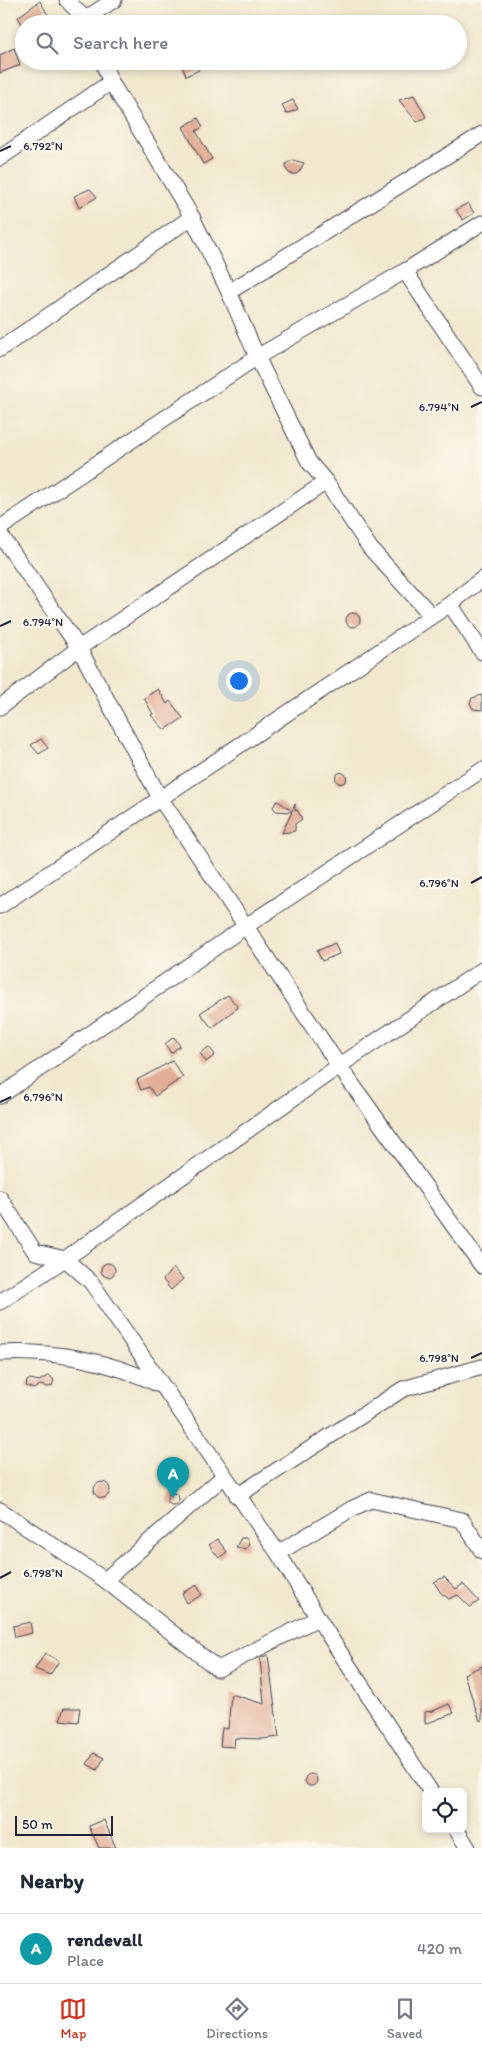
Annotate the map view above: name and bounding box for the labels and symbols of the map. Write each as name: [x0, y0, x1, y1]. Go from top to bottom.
text: 6.792°N: [23, 139, 63, 153]
text: 6.794°N: [419, 400, 459, 414]
text: 6.794°N: [23, 615, 63, 629]
your location: [226, 668, 252, 694]
text: 6.796°N: [419, 876, 459, 890]
text: 6.796°N: [23, 1090, 63, 1104]
text: 6.798°N: [419, 1351, 459, 1365]
pin: A: [157, 1457, 189, 1498]
text: 6.798°N: [23, 1566, 63, 1580]
scale bar: [15, 1813, 112, 1836]

